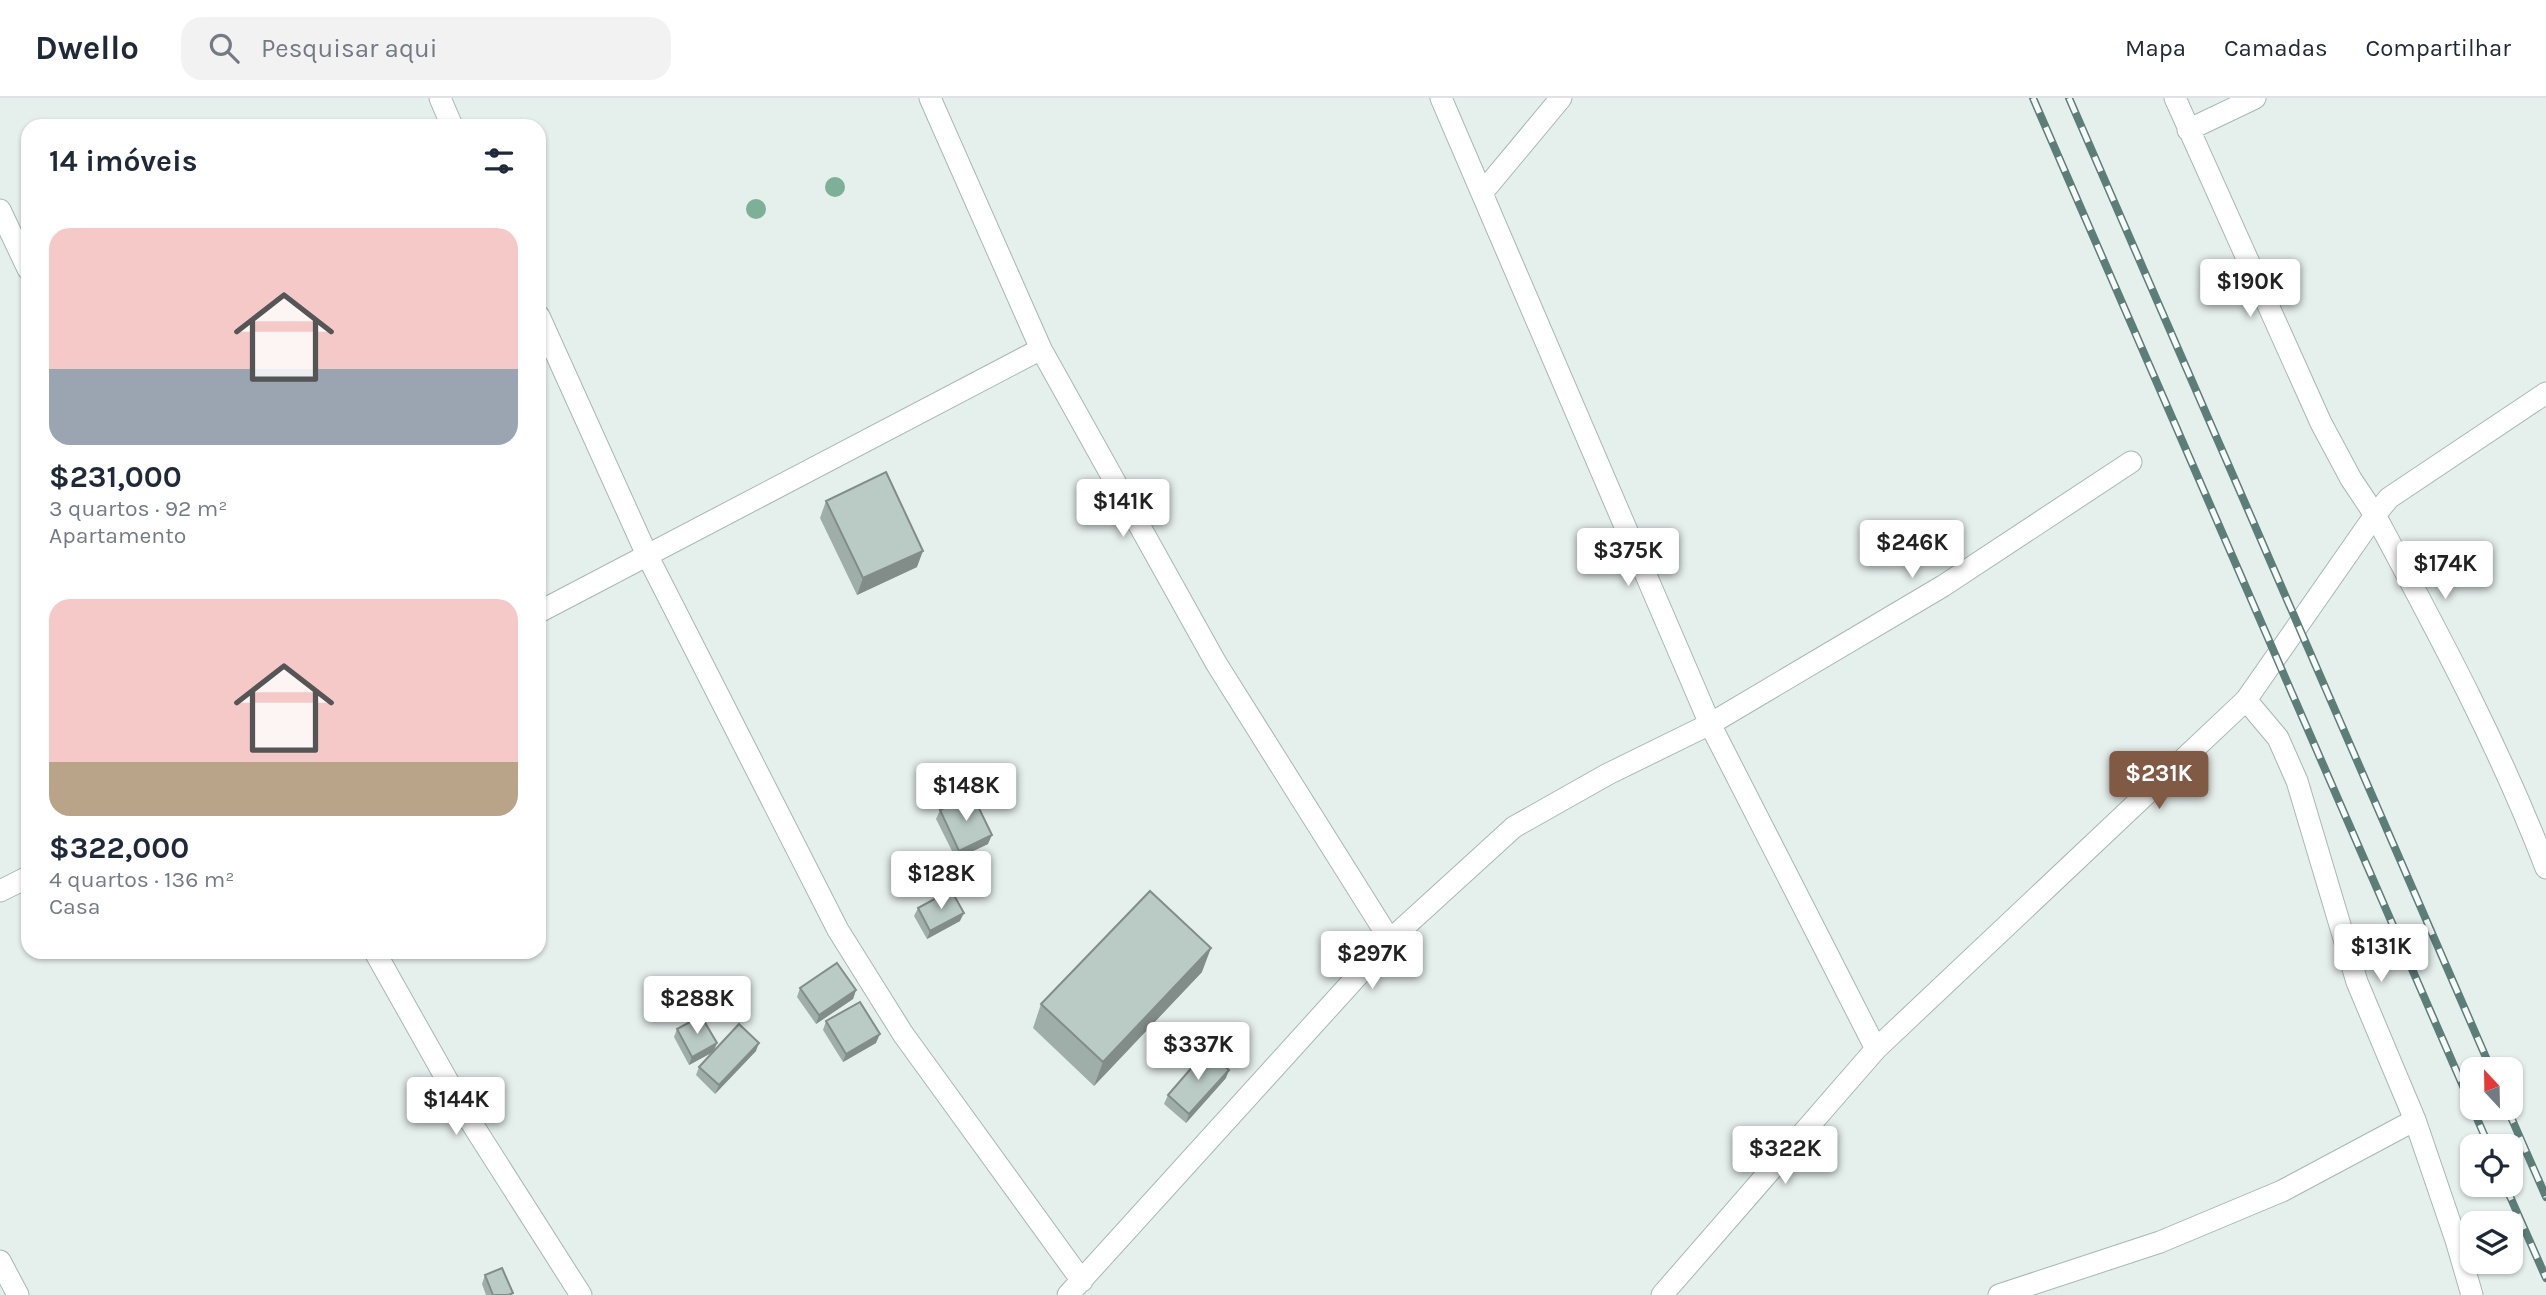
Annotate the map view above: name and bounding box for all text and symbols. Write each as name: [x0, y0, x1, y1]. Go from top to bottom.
search box: [181, 17, 671, 80]
text: Dwello: [35, 29, 139, 67]
icon: search: [205, 29, 243, 67]
text: Pesquisar aqui: [261, 33, 438, 64]
text: Mapa: [2125, 34, 2186, 62]
text: Camadas: [2224, 34, 2328, 62]
text: Compartilhar: [2366, 34, 2511, 62]
icon: filters: [480, 142, 518, 180]
text: 14 imóveis: [49, 143, 198, 179]
pin: $190K: [2201, 260, 2299, 319]
text: $190K: [2216, 268, 2284, 295]
icon: home: [221, 274, 347, 400]
text: $231,000: [49, 459, 182, 495]
pin: $141K: [1074, 480, 1172, 539]
text: $141K: [1093, 488, 1153, 515]
text: 3 quartos · 92 m²: [49, 495, 228, 522]
pin: $246K: [1863, 520, 1961, 580]
text: Apartamento: [49, 522, 186, 549]
pin: $375K: [1579, 528, 1677, 588]
text: $246K: [1876, 529, 1948, 556]
text: $375K: [1593, 537, 1663, 564]
pin: $174K: [2396, 542, 2494, 601]
text: $174K: [2413, 550, 2477, 577]
icon: home: [221, 645, 347, 771]
pin: $231K: [2110, 752, 2208, 811]
text: $231K: [2125, 760, 2193, 787]
pin: $148K: [917, 764, 1015, 823]
text: $148K: [932, 772, 1000, 799]
text: $322,000: [49, 830, 189, 866]
pin: $128K: [892, 852, 990, 911]
text: $128K: [907, 860, 975, 887]
text: 4 quartos · 136 m²: [49, 866, 235, 893]
text: Casa: [49, 893, 101, 920]
pin: $131K: [2332, 924, 2430, 984]
pin: $297K: [1323, 932, 1421, 991]
text: $131K: [2350, 933, 2412, 960]
text: $297K: [1337, 940, 1407, 967]
pin: $288K: [648, 976, 746, 1036]
text: $288K: [660, 985, 734, 1012]
pin: $337K: [1149, 1023, 1247, 1082]
text: $337K: [1163, 1031, 1233, 1058]
north arrow: [2460, 1057, 2524, 1120]
map controls: [2460, 1057, 2523, 1274]
pin: $144K: [407, 1077, 505, 1137]
text: $144K: [423, 1086, 489, 1113]
pin: $322K: [1736, 1126, 1834, 1186]
button: locate: [2460, 1134, 2523, 1197]
text: $322K: [1748, 1135, 1822, 1162]
button: layers: [2460, 1211, 2523, 1274]

